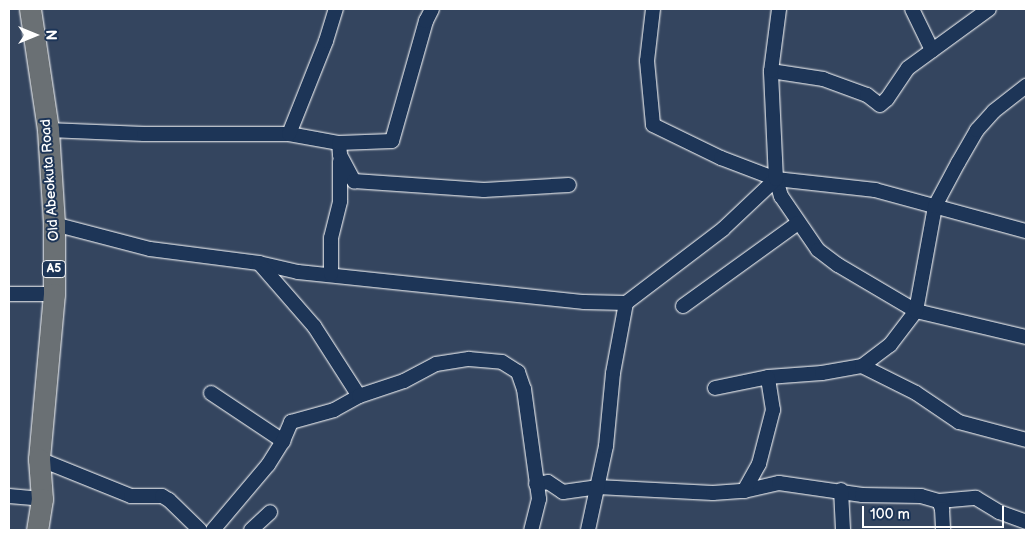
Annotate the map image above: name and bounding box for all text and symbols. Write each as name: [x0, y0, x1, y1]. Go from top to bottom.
north arrow: [10, 10, 60, 60]
text: N: [42, 30, 59, 40]
street label: Old Abeokuta Road: [37, 118, 63, 242]
road number: A5: [42, 260, 66, 278]
scale bar: [865, 496, 1008, 528]
text: 100 m: [870, 505, 910, 524]

